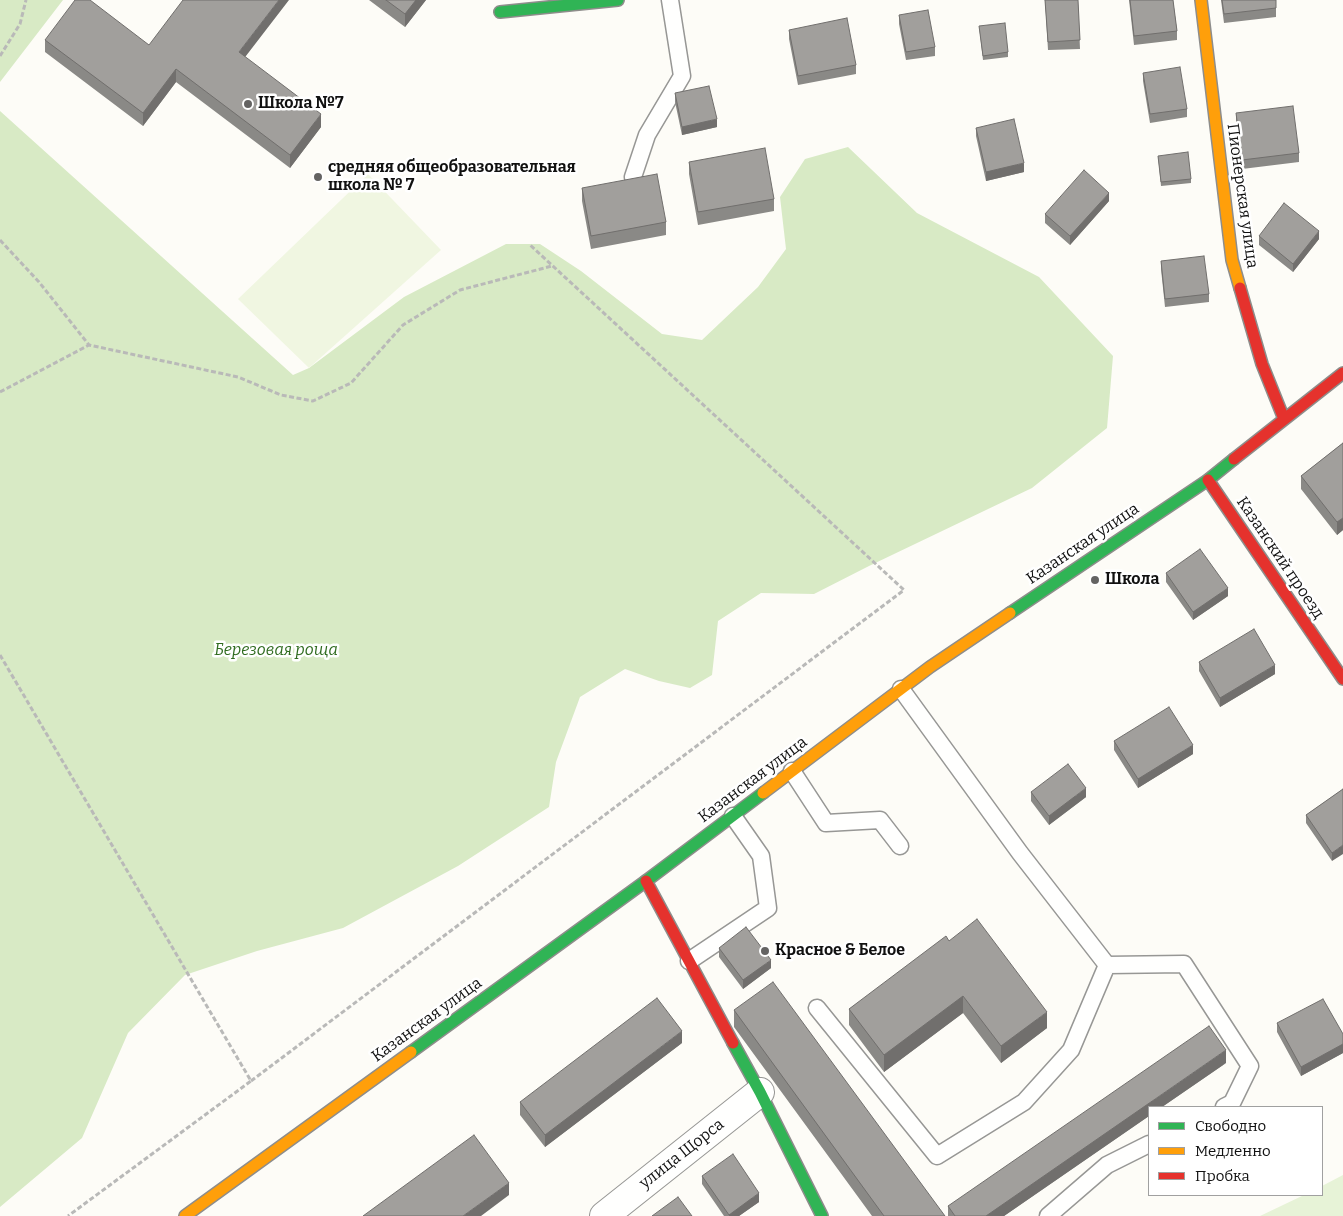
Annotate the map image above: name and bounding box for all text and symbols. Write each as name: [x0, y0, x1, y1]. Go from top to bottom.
place label: Школа №7: [258, 94, 344, 114]
marker: Школа №7: [242, 98, 254, 110]
street label: Пионерская улица: [1222, 122, 1262, 270]
place label: средняя общеобразовательная школа № 7: [328, 158, 576, 196]
marker: средняя общеобразовательная школа № 7: [312, 171, 324, 183]
street label: Казанский проезд: [1232, 493, 1328, 623]
street label: Казанская улица: [1023, 499, 1143, 589]
place label: Школа: [1105, 570, 1159, 590]
marker: Школа: [1089, 574, 1101, 586]
park label: Березовая роща: [214, 641, 338, 661]
street label: Казанская улица: [695, 733, 811, 827]
place label: Красное & Белое: [775, 941, 905, 961]
marker: Красное & Белое: [759, 945, 771, 957]
street label: Казанская улица: [368, 974, 486, 1066]
legend: [1148, 1106, 1323, 1196]
street label: улица Щорса: [636, 1115, 728, 1193]
text: Свободно: [1195, 1117, 1266, 1135]
text: Медленно: [1195, 1142, 1271, 1160]
text: Пробка: [1195, 1167, 1250, 1185]

